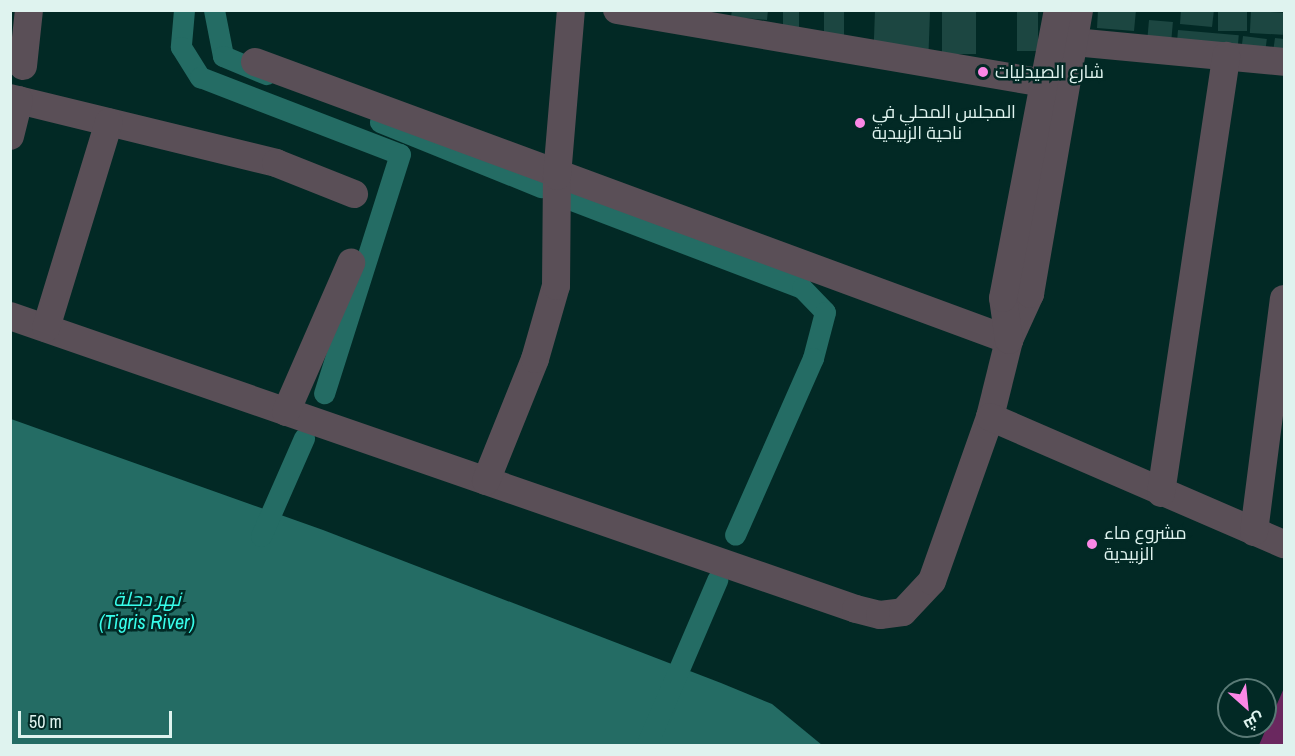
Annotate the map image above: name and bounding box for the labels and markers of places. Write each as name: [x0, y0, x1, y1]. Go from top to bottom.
place label: شارع الصيدليات: [995, 61, 1104, 83]
marker: شارع الصيدليات: [976, 65, 990, 79]
place label: المجلس المحلي في ناحية الزبيدية: [872, 102, 1016, 144]
marker: المجلس المحلي في ناحية الزبيدية: [853, 116, 867, 130]
place label: مشروع ماء الزبيدية: [1104, 523, 1187, 566]
marker: مشروع ماء الزبيدية: [1085, 537, 1099, 551]

